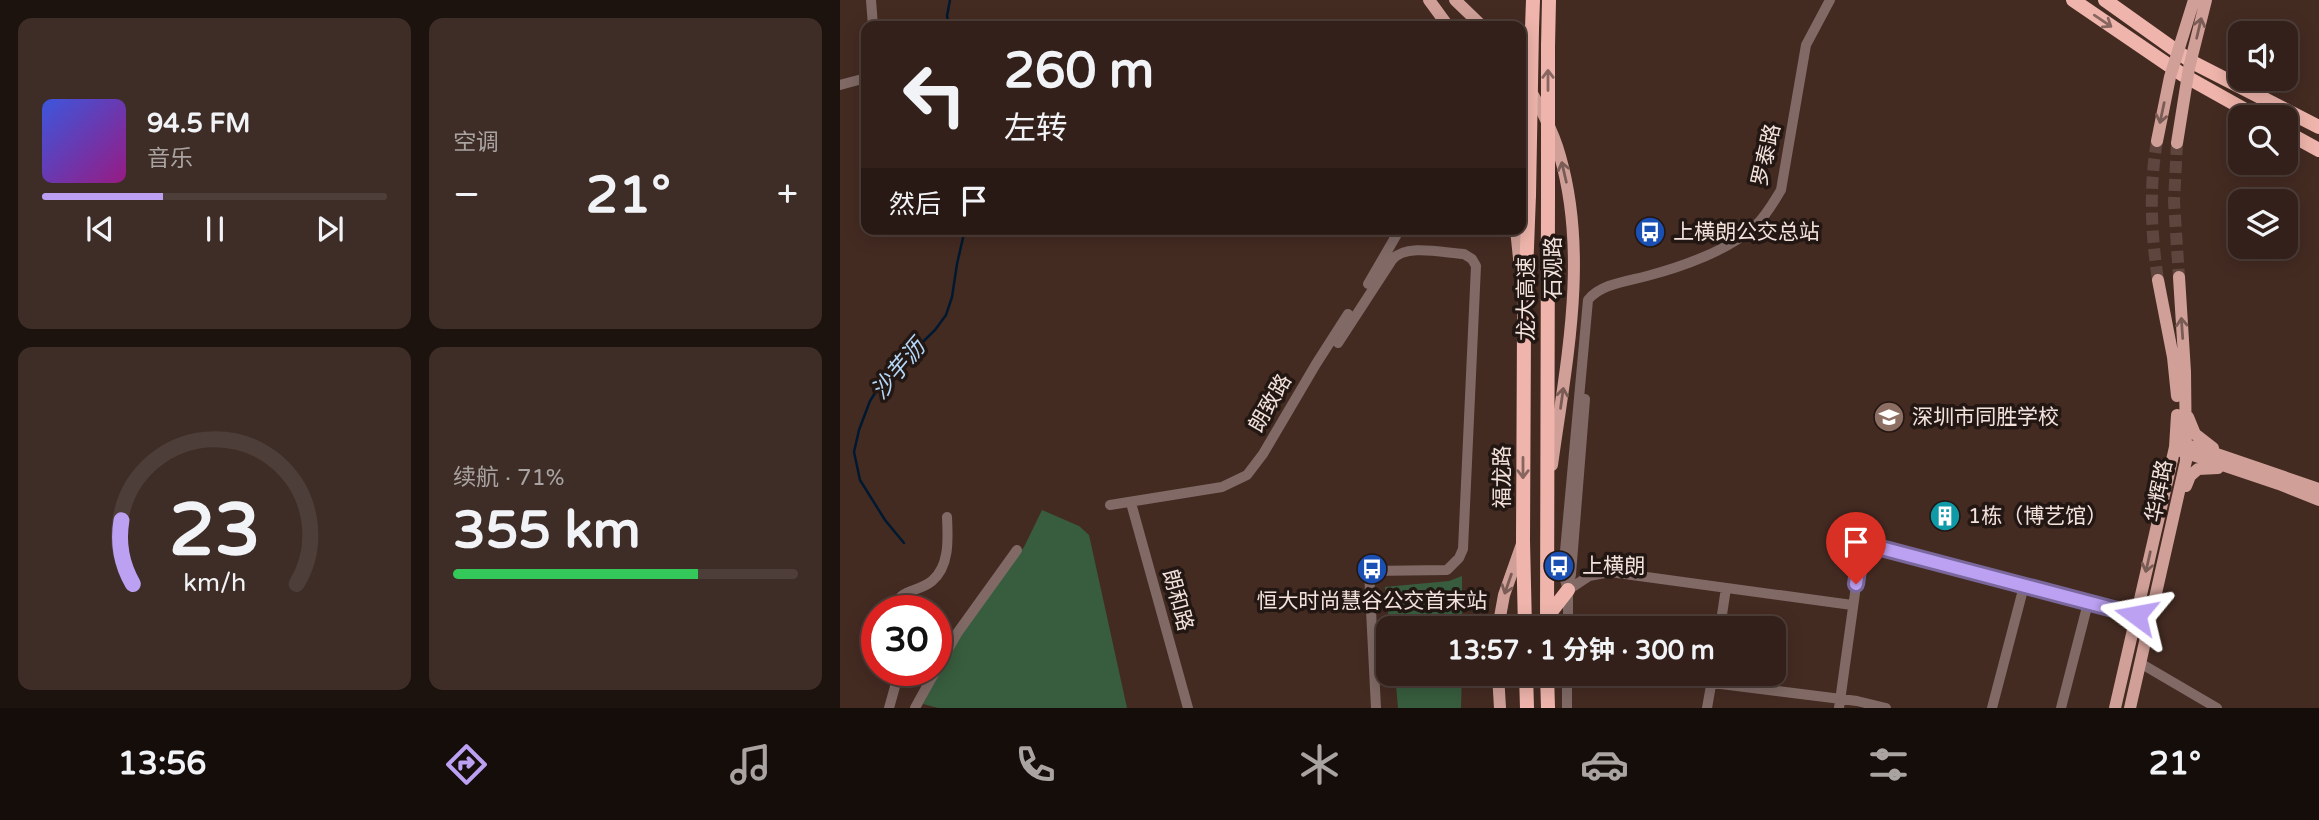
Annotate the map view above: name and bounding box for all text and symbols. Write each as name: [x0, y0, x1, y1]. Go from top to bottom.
one-way arrow: [2093, 13, 2112, 28]
one-way arrow: [2193, 17, 2206, 40]
map controls: [2228, 21, 2298, 259]
button: sound: [2228, 21, 2298, 91]
text: 260 m: [1004, 42, 1154, 101]
icon: left: [889, 49, 980, 140]
one-way arrow: [1541, 69, 1555, 92]
one-way arrow: [2154, 101, 2168, 124]
button: search: [2228, 105, 2298, 175]
text: 94.5 FM: [147, 108, 250, 139]
text: 左转: [1004, 110, 1068, 148]
street label: 罗泰路: [1747, 122, 1786, 189]
text: 空调: [453, 129, 499, 157]
text: 音乐: [147, 145, 193, 173]
one-way arrow: [1557, 161, 1570, 184]
text: 21°: [586, 164, 671, 227]
text: −: [453, 172, 480, 218]
text: +: [777, 172, 798, 218]
icon: arrive: [955, 182, 993, 220]
text: 然后: [889, 189, 941, 220]
button: layers: [2228, 189, 2298, 259]
icon: previous: [81, 210, 119, 248]
icon: pause: [196, 210, 234, 248]
icon: next: [311, 210, 349, 248]
bus stop icon: 上横朗公交总站: [1633, 215, 1667, 249]
place label: 上横朗公交总站: [1673, 220, 1820, 245]
street label: 石观路: [1541, 237, 1566, 300]
street label: 龙大高速: [1514, 257, 1539, 341]
one-way arrow: [2175, 317, 2188, 340]
water label: 沙芋沥: [866, 331, 934, 405]
street label: 朗致路: [1244, 370, 1297, 437]
one-way arrow: [1555, 387, 1568, 410]
school or university icon: 深圳市同胜学校: [1872, 400, 1906, 434]
place label: 深圳市同胜学校: [1912, 405, 2059, 430]
street label: 福龙路: [1490, 446, 1515, 509]
one-way arrow: [1516, 456, 1530, 479]
street label: 华辉路: [2141, 458, 2178, 524]
text: 续航 · 71%: [453, 464, 565, 492]
text: 23: [169, 488, 260, 576]
text: 355 km: [453, 499, 641, 562]
building icon: 1栋（博艺馆）: [1928, 499, 1962, 533]
place label: 1栋（博艺馆）: [1968, 504, 2107, 529]
pin: [1826, 512, 1886, 584]
icon: arrive: [1837, 523, 1875, 561]
bus stop icon: 上横朗: [1542, 549, 1576, 583]
one-way arrow: [2140, 550, 2153, 572]
bus stop icon: 恒大时尚慧谷公交首末站: [1355, 552, 1389, 586]
place label: 上横朗: [1582, 554, 1645, 579]
street label: 朗和路: [1157, 566, 1198, 634]
text: km/h: [183, 568, 246, 598]
one-way arrow: [1501, 573, 1514, 595]
position arrow: [2099, 578, 2173, 652]
place label: 恒大时尚慧谷公交首末站: [1257, 589, 1488, 614]
speed limit sign: 30: [861, 595, 952, 686]
text: 13:57 · 1 分钟 · 300 m: [1447, 635, 1715, 666]
icon: directions: [442, 740, 491, 789]
icon: music: [726, 740, 775, 789]
icon: phone: [1011, 740, 1060, 789]
icon: climate: [1295, 740, 1344, 789]
icon: car: [1580, 740, 1629, 789]
icon: filters: [1864, 740, 1913, 789]
text: 13:56: [118, 745, 206, 783]
text: 21°: [2149, 745, 2201, 783]

